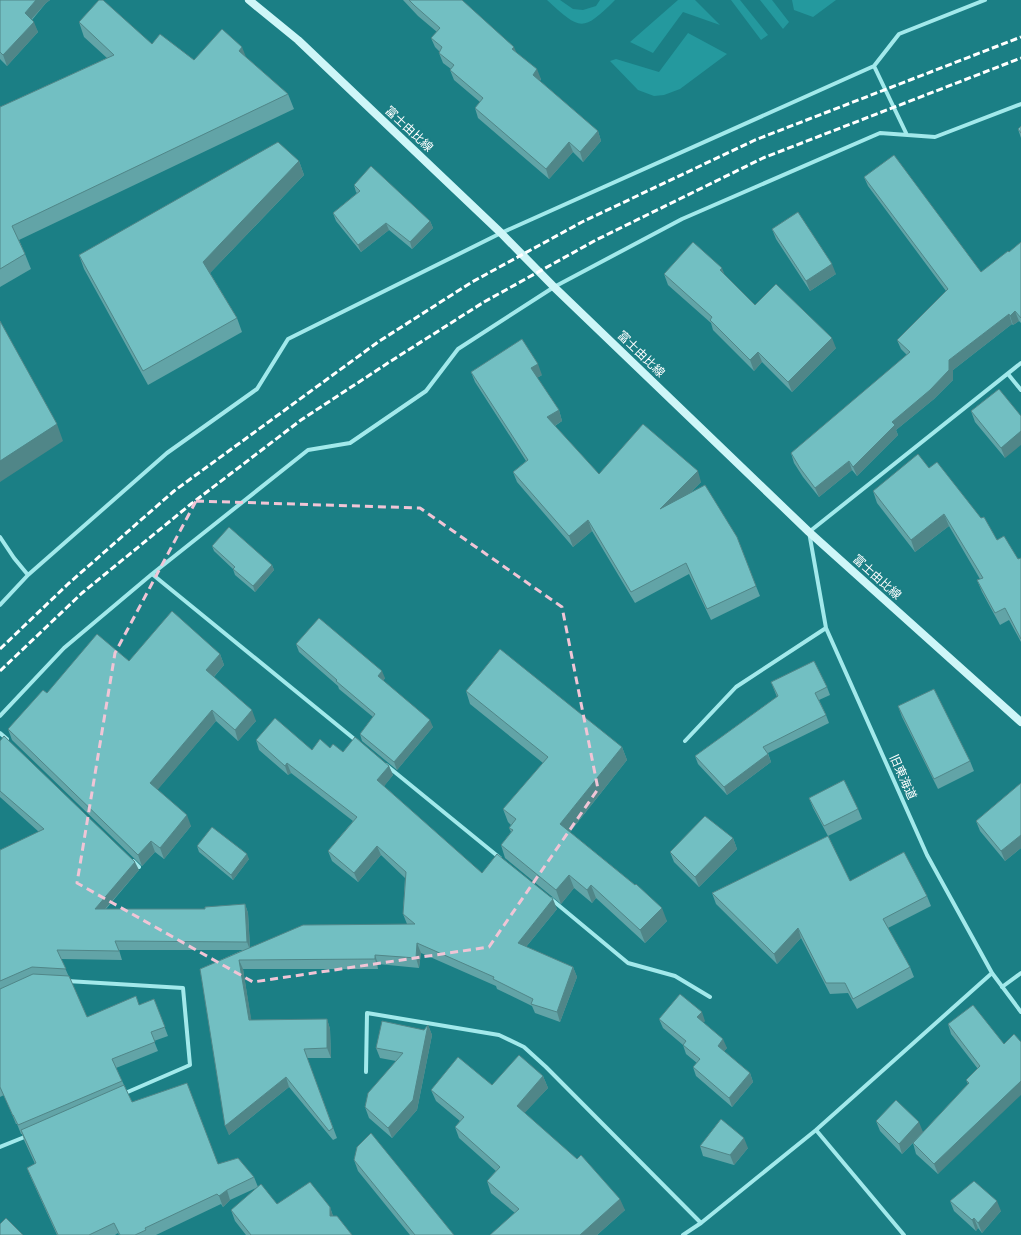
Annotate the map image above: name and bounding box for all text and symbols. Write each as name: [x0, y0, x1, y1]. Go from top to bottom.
street label: 富士由比線: [382, 103, 436, 155]
street label: 富士由比線: [615, 328, 667, 380]
street label: 富士由比線: [850, 552, 904, 602]
street label: 旧東海道: [887, 752, 919, 802]

